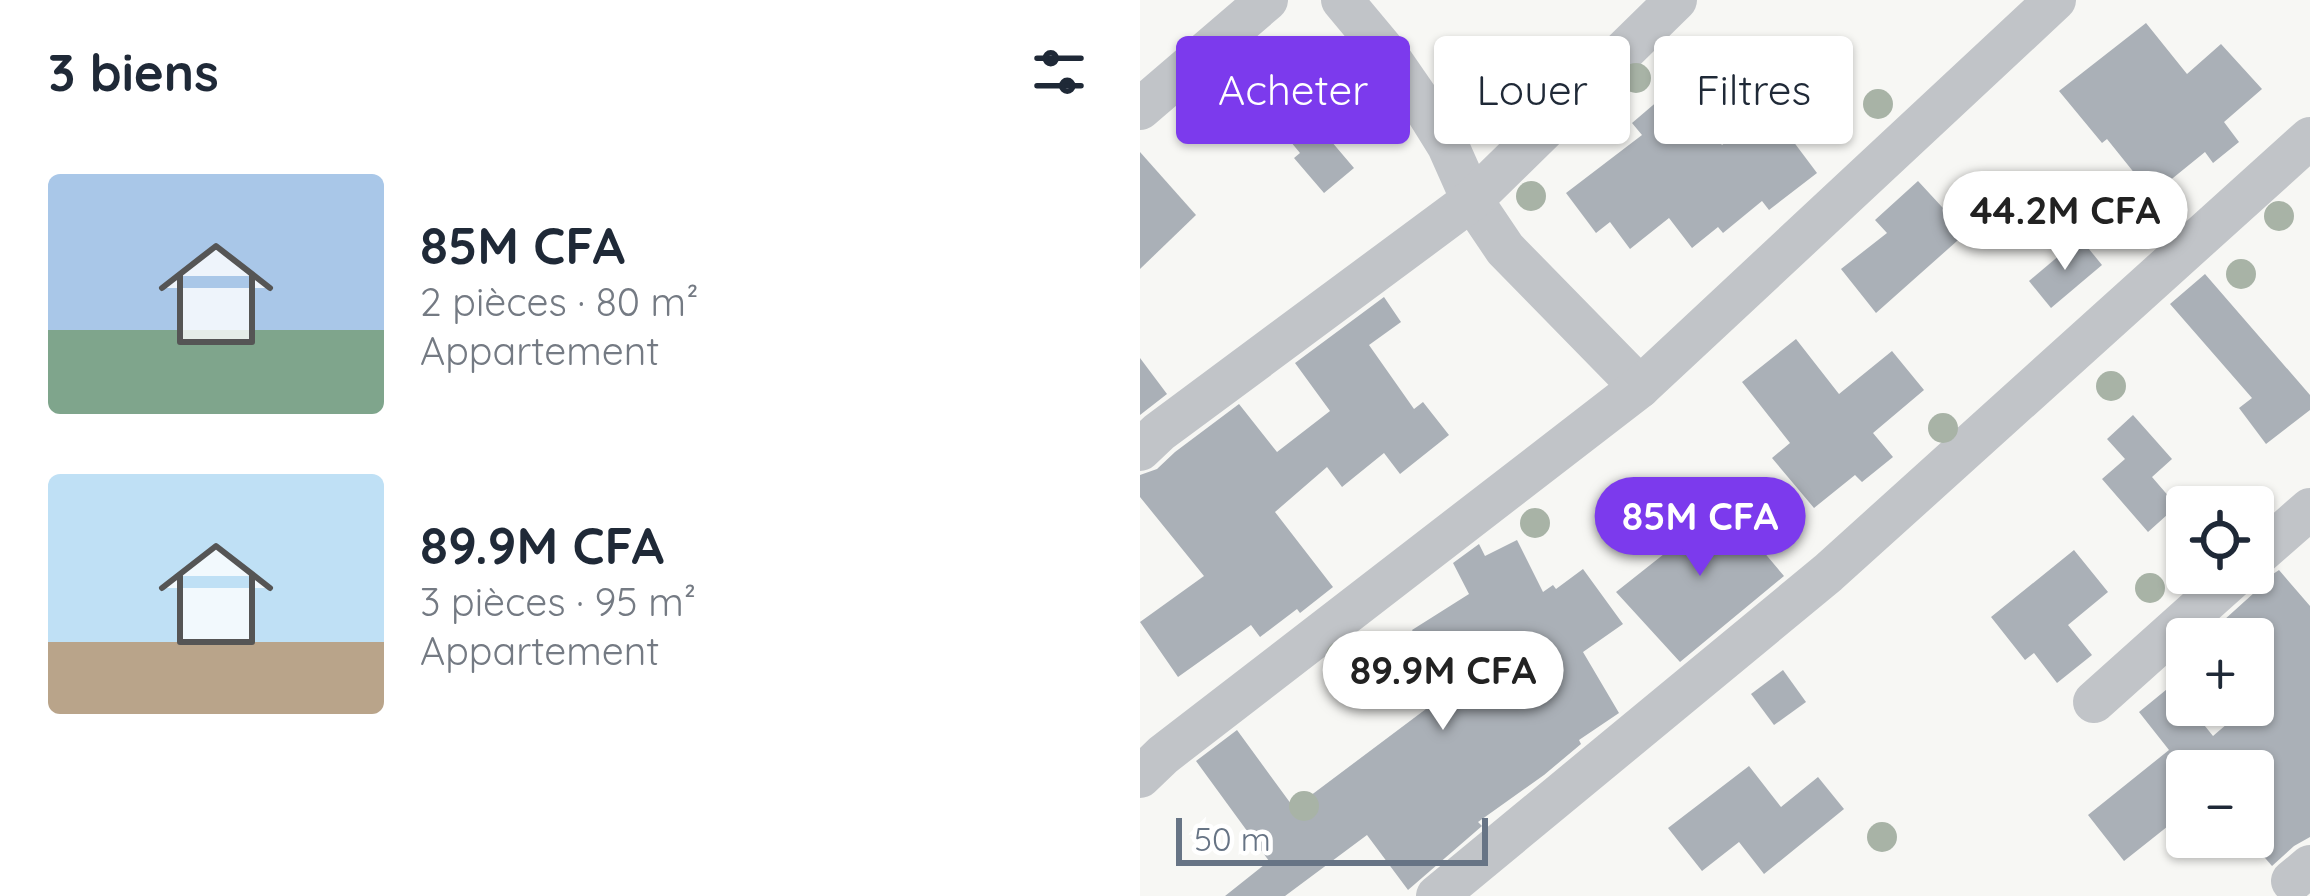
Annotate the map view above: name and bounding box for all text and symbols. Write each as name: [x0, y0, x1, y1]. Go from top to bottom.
chip: Acheter: [1176, 36, 1410, 144]
chip: Louer: [1434, 36, 1630, 144]
chip: Filtres: [1654, 36, 1853, 144]
icon: filters: [1026, 39, 1092, 105]
text: 3 biens: [48, 40, 219, 104]
pin: 44.2M CFA: [1928, 171, 2202, 273]
text: 44.2M CFA: [1970, 185, 2160, 234]
text: 85M CFA: [420, 213, 625, 277]
icon: home: [144, 222, 288, 366]
text: 2 pièces · 80 m²: [420, 277, 699, 326]
text: Appartement: [420, 326, 660, 375]
pin: 85M CFA: [1589, 477, 1811, 579]
map controls: [2166, 486, 2274, 858]
button: locate: [2166, 486, 2274, 594]
text: 85M CFA: [1622, 491, 1778, 540]
text: 89.9M CFA: [420, 513, 664, 577]
icon: home: [144, 522, 288, 666]
text: 3 pièces · 95 m²: [420, 577, 696, 626]
button: +: [2166, 618, 2274, 726]
text: Appartement: [420, 626, 660, 675]
pin: 89.9M CFA: [1306, 631, 1580, 733]
text: 89.9M CFA: [1350, 645, 1536, 694]
button: −: [2166, 750, 2274, 858]
scale bar: [1176, 812, 1488, 865]
text: 50 m: [1194, 818, 1271, 859]

